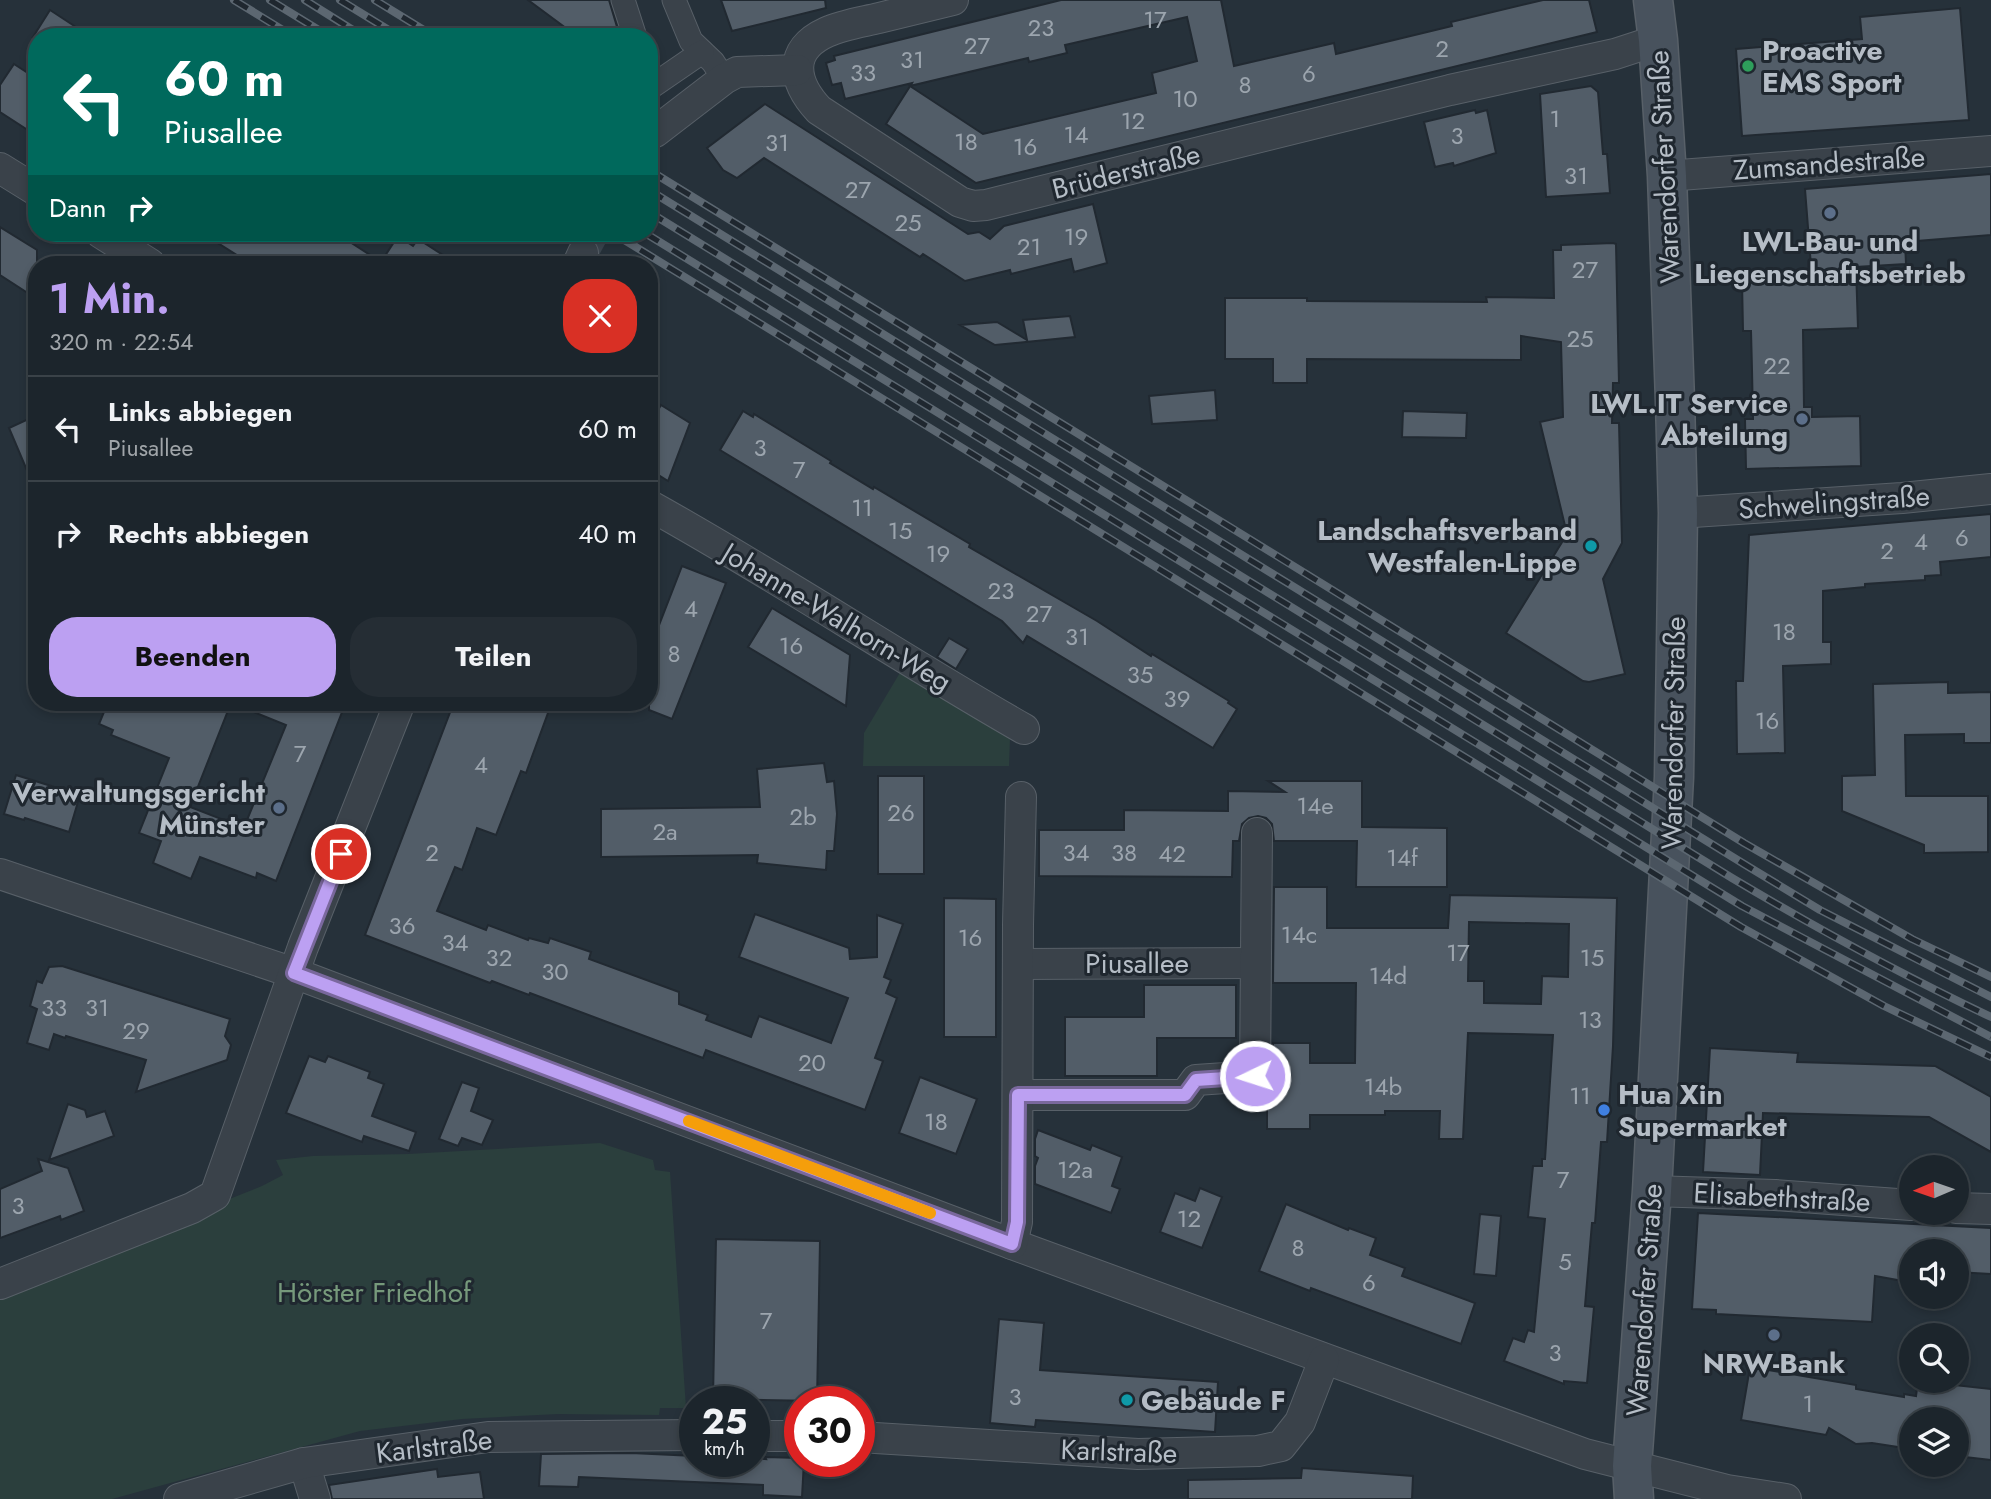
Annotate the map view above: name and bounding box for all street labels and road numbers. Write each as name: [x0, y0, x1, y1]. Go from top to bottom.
street label: Warendorfer Straße: [1638, 49, 1691, 285]
street label: Brüderstraße: [1048, 133, 1204, 210]
street label: Zumsandestraße: [1732, 136, 1926, 191]
street label: Schwelingstraße: [1737, 475, 1931, 530]
street label: Johanne-Walhorn-Weg: [711, 531, 959, 702]
street label: Warendorfer Straße: [1651, 616, 1696, 850]
street label: Piusallee: [1085, 943, 1189, 984]
street label: Elisabethstraße: [1693, 1172, 1871, 1223]
street label: Warendorfer Straße: [1616, 1182, 1673, 1418]
street label: Karlstraße: [374, 1419, 494, 1474]
street label: Karlstraße: [1060, 1429, 1178, 1474]

